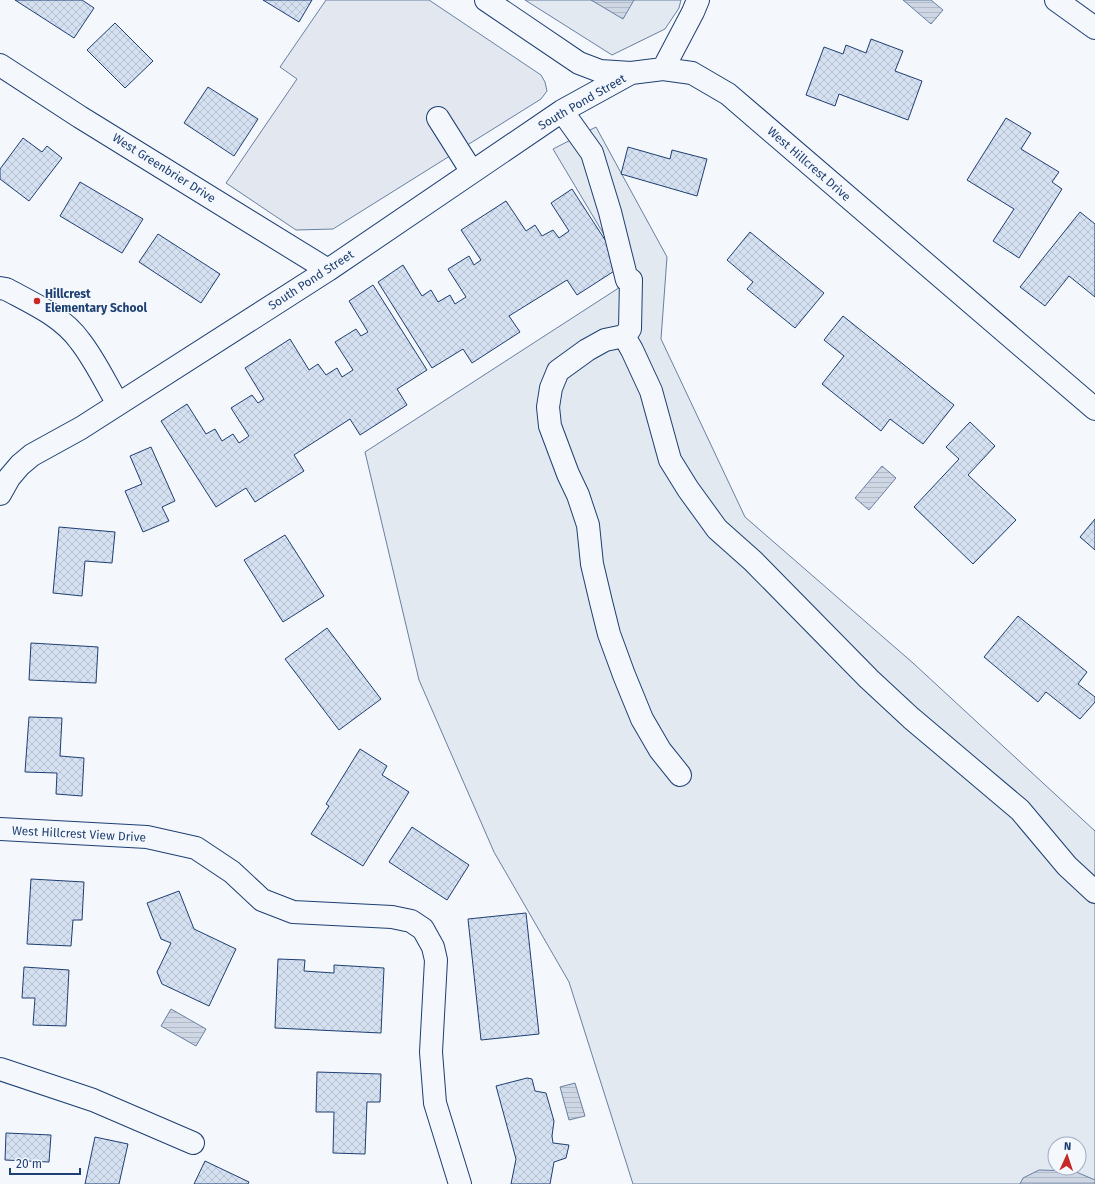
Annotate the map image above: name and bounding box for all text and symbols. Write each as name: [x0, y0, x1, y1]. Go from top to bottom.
street label: South Pond Street: [536, 71, 629, 133]
street label: West Hillcrest Drive: [764, 124, 854, 204]
street label: West Greenbrier Drive: [110, 131, 218, 205]
street label: South Pond Street: [266, 247, 357, 313]
place label: Hillcrest Elementary School: [45, 287, 148, 315]
marker: Hillcrest Elementary School: [32, 296, 42, 306]
street label: West Hillcrest View Drive: [12, 823, 146, 845]
north arrow: [1047, 1136, 1087, 1176]
text: N: [1064, 1140, 1071, 1153]
scale bar: [10, 1150, 80, 1176]
text: 20 m: [16, 1157, 42, 1171]

